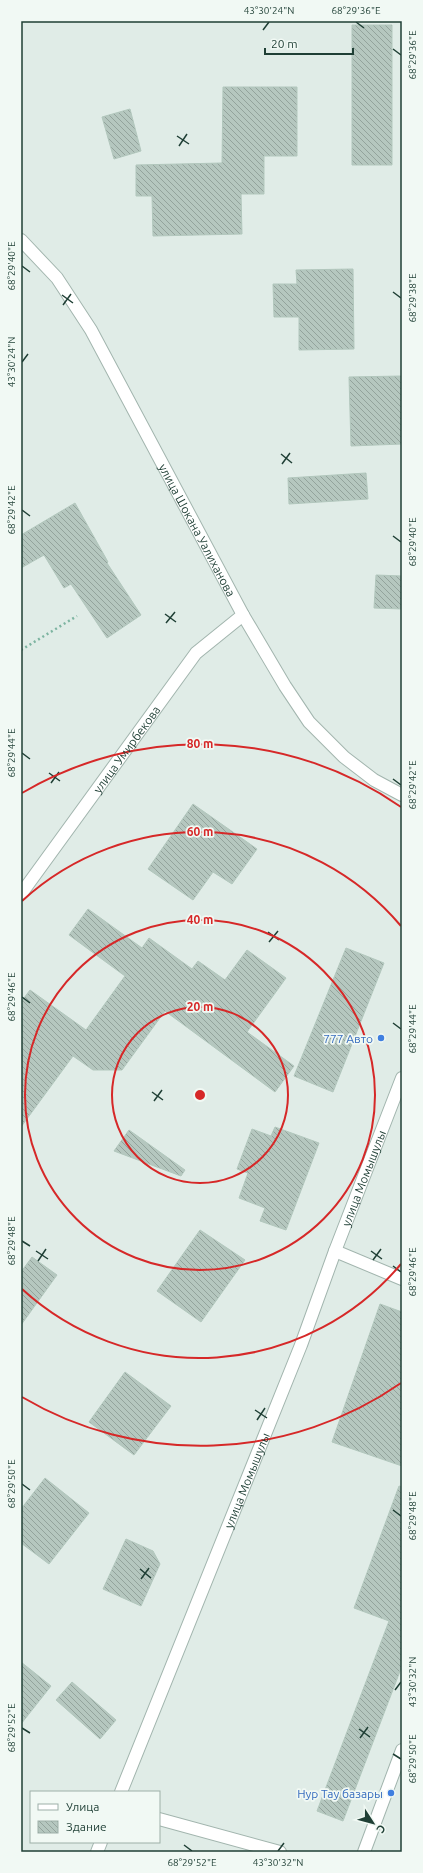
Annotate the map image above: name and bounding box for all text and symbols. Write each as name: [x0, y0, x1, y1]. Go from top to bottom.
text: 43°30'24"N: [244, 5, 294, 16]
text: 68°29'36"E: [331, 5, 381, 16]
scale bar: [265, 30, 353, 56]
text: 68°29'36"E: [407, 30, 418, 80]
text: 20 m: [271, 37, 298, 50]
text: 68°29'40"E: [6, 241, 17, 291]
text: 68°29'38"E: [407, 273, 418, 323]
text: 43°30'24"N: [6, 337, 17, 387]
street label: улица Шокана Уалиханова: [157, 461, 238, 598]
text: 68°29'42"E: [6, 485, 17, 535]
text: 68°29'40"E: [407, 517, 418, 567]
street label: улица Умирбекова: [90, 703, 162, 795]
text: 68°29'44"E: [6, 728, 17, 778]
text: 80 m: [187, 737, 213, 750]
text: 68°29'42"E: [407, 760, 418, 810]
text: 60 m: [187, 825, 213, 838]
text: 40 m: [187, 913, 213, 926]
text: 68°29'46"E: [6, 972, 17, 1022]
text: 20 m: [187, 1000, 213, 1013]
text: 68°29'44"E: [407, 1004, 418, 1054]
place label: 777 Авто: [323, 1032, 373, 1045]
marker: 777 Авто: [376, 1033, 386, 1043]
centre of rings: [193, 1088, 207, 1102]
street label: улица Момышулы: [339, 1128, 388, 1228]
text: 68°29'48"E: [6, 1216, 17, 1266]
text: 68°29'46"E: [407, 1247, 418, 1297]
street label: улица Момышулы: [221, 1431, 272, 1530]
text: 68°29'50"E: [6, 1459, 17, 1509]
text: 68°29'48"E: [407, 1491, 418, 1541]
text: 43°30'32"N: [407, 1657, 418, 1707]
text: 68°29'52"E: [6, 1703, 17, 1753]
text: 68°29'50"E: [407, 1734, 418, 1784]
place label: Нур Тау базары: [297, 1787, 383, 1800]
marker: Нур Тау базары: [386, 1788, 396, 1798]
legend: [30, 1791, 160, 1843]
text: Улица: [66, 1800, 99, 1813]
north arrow: [353, 1803, 393, 1843]
text: Здание: [66, 1820, 107, 1833]
text: С: [374, 1823, 388, 1835]
text: 68°29'52"E: [167, 1857, 217, 1868]
text: 43°30'32"N: [253, 1857, 303, 1868]

